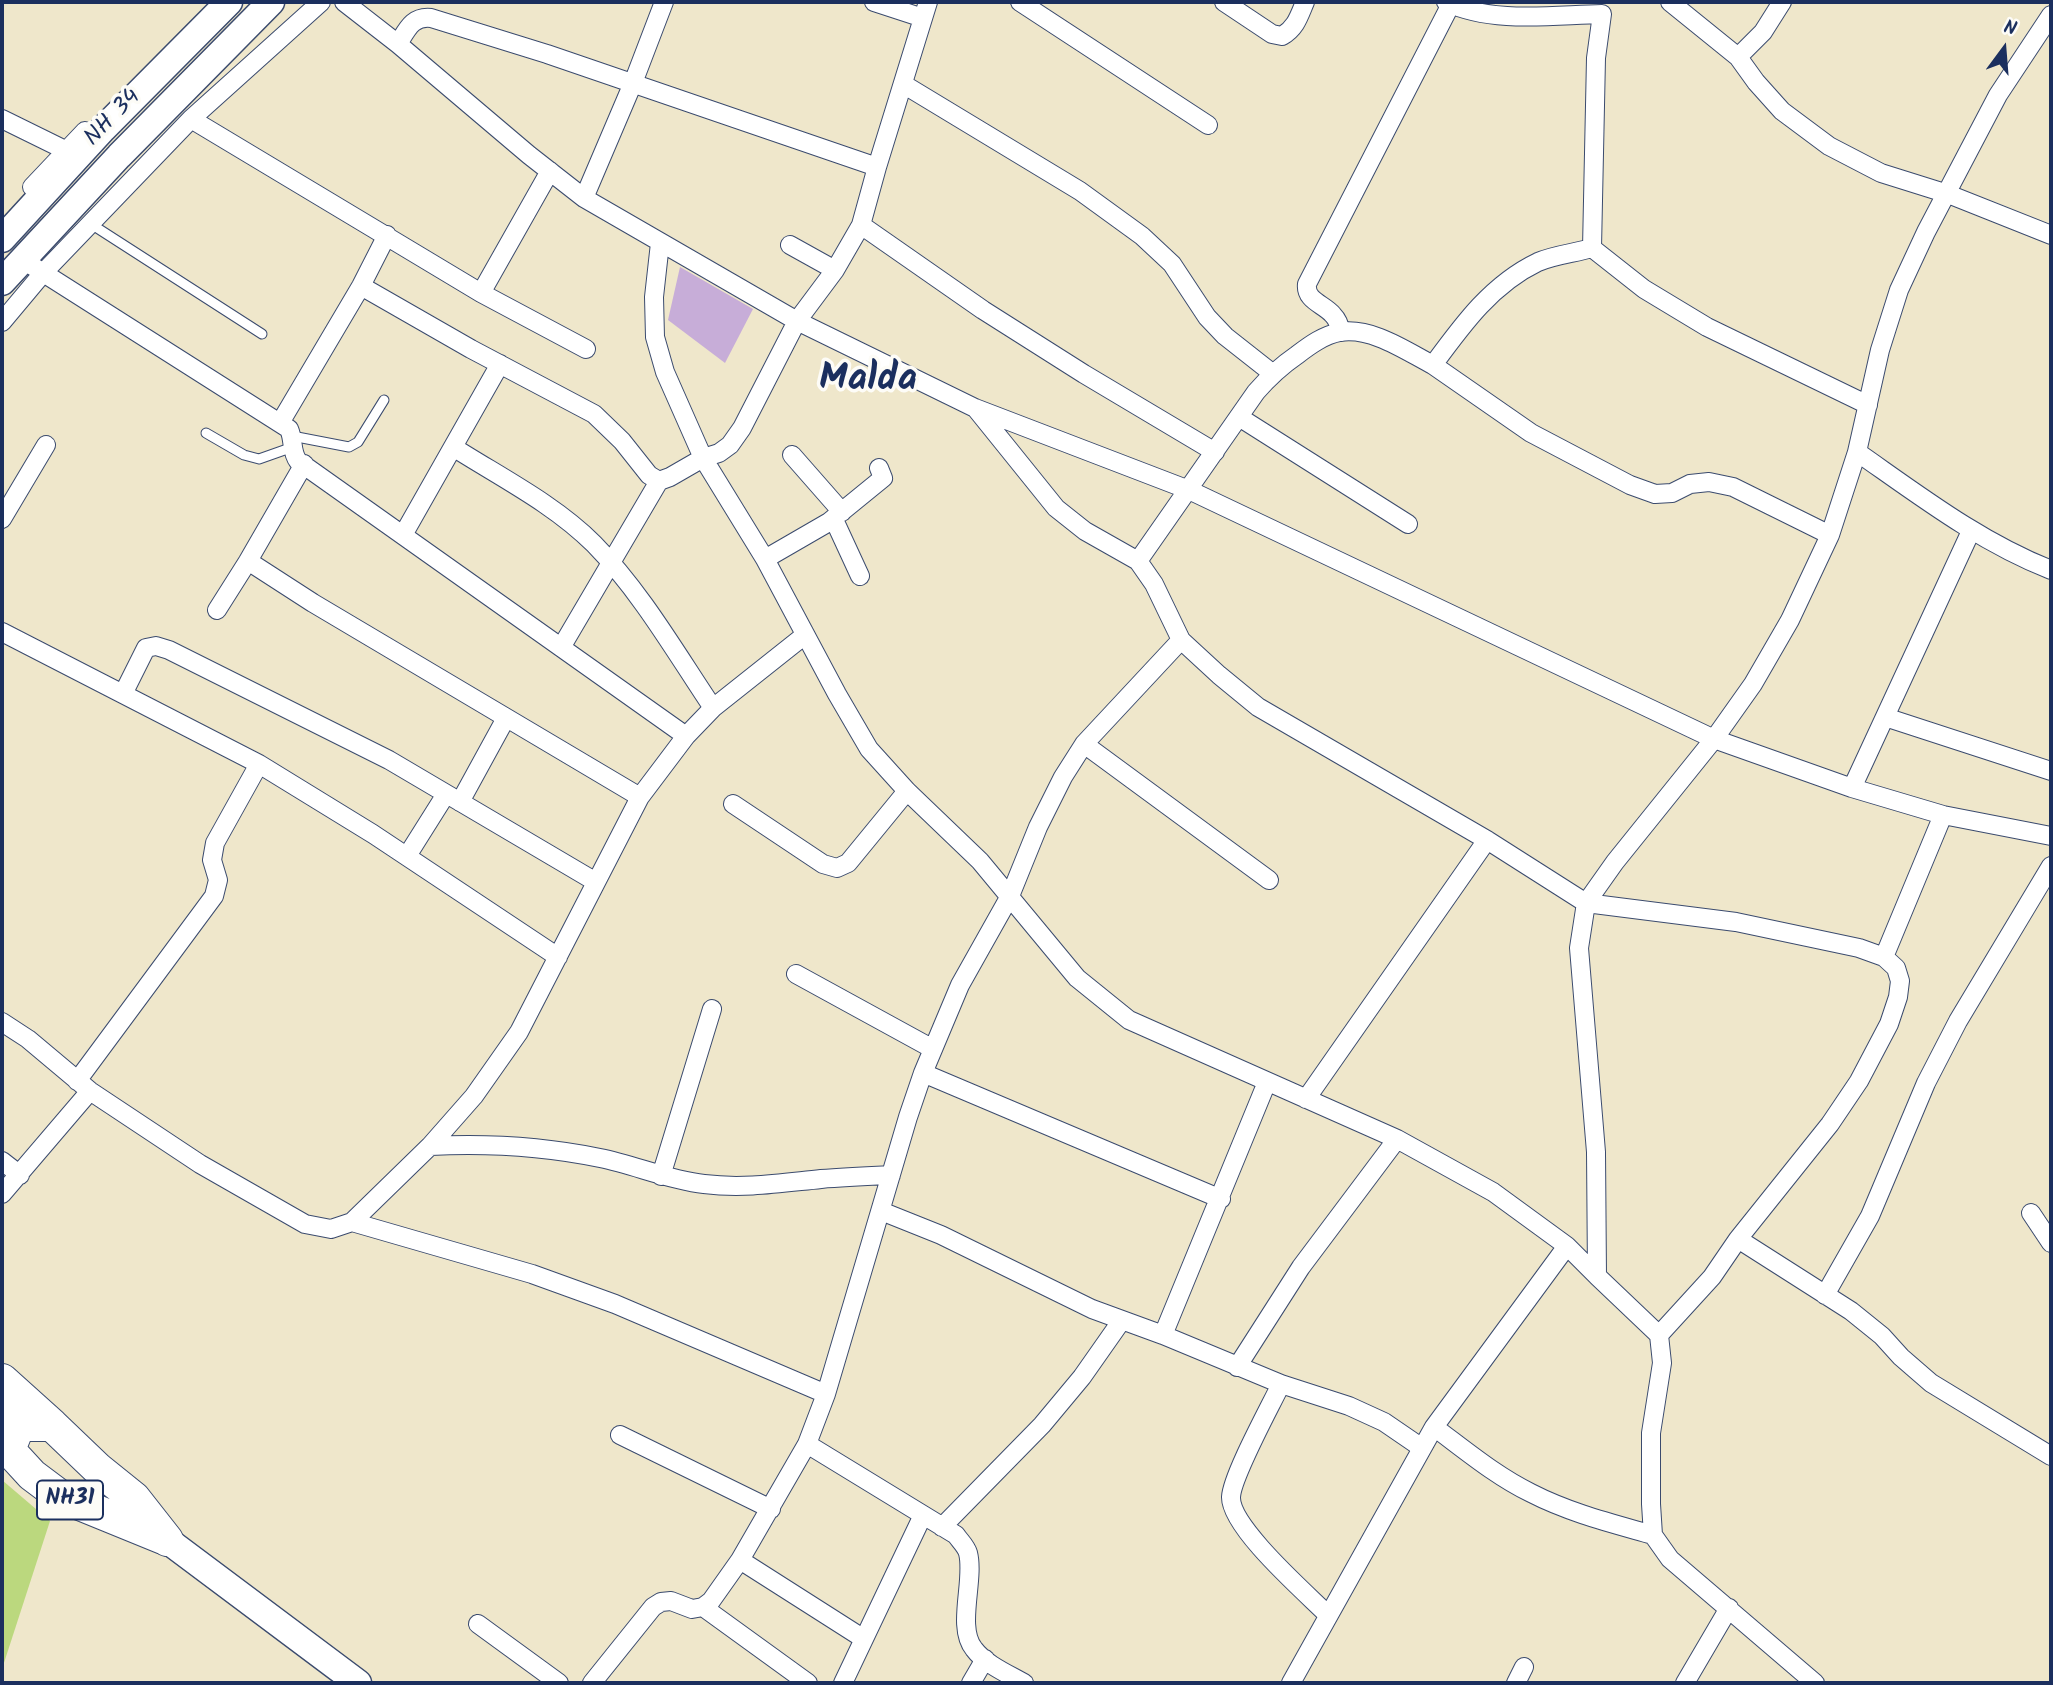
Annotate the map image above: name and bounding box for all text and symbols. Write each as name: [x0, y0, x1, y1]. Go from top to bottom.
text: N: [2000, 13, 2020, 45]
north arrow: [1969, 14, 2039, 84]
street label: NH 34: [80, 84, 148, 154]
district label: Malda: [819, 360, 917, 406]
road number: NH31: [37, 1480, 103, 1520]

